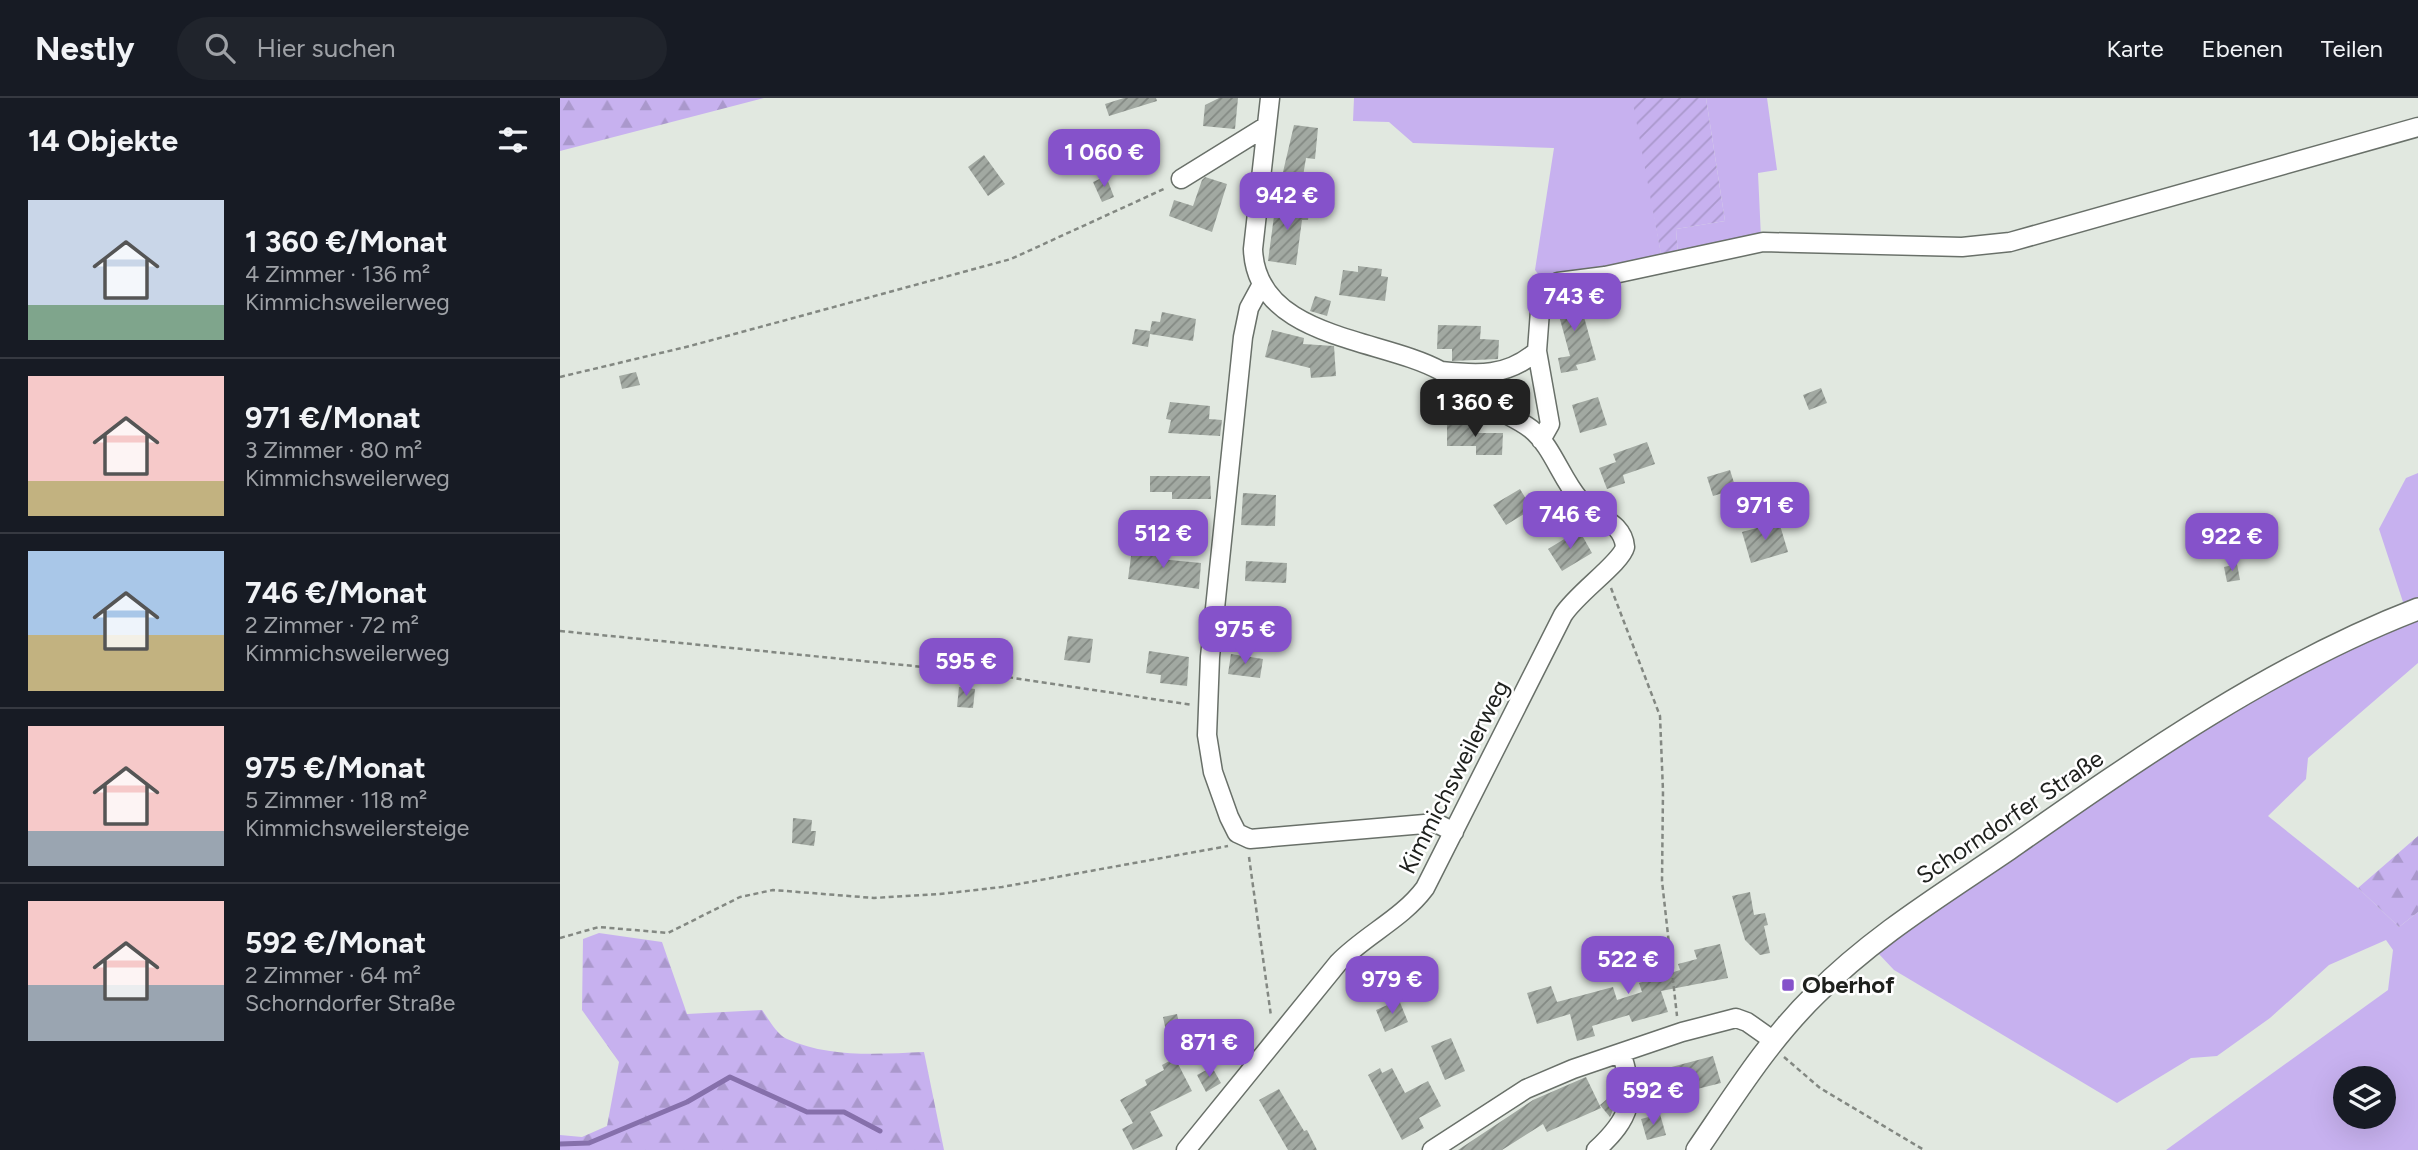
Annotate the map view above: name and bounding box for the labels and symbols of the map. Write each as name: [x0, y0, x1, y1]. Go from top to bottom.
pin: 1 060 €: [1039, 130, 1169, 189]
pin: 942 €: [1238, 172, 1336, 232]
pin: 743 €: [1525, 274, 1623, 333]
pin: 1 360 €: [1410, 380, 1540, 439]
pin: 971 €: [1716, 482, 1814, 542]
pin: 746 €: [1521, 491, 1619, 551]
pin: 512 €: [1114, 510, 1212, 570]
pin: 922 €: [2183, 514, 2281, 573]
pin: 975 €: [1196, 606, 1294, 666]
pin: 595 €: [917, 638, 1015, 698]
street label: Kimmichsweilerweg: [1392, 675, 1515, 879]
street label: Schorndorfer Straße: [1911, 743, 2109, 890]
pin: 522 €: [1579, 936, 1677, 996]
pin: 979 €: [1343, 956, 1441, 1016]
place label: Oberhof: [1802, 970, 1895, 999]
marker: Oberhof: [1780, 977, 1796, 993]
pin: 871 €: [1160, 1020, 1258, 1079]
pin: 592 €: [1604, 1068, 1702, 1127]

